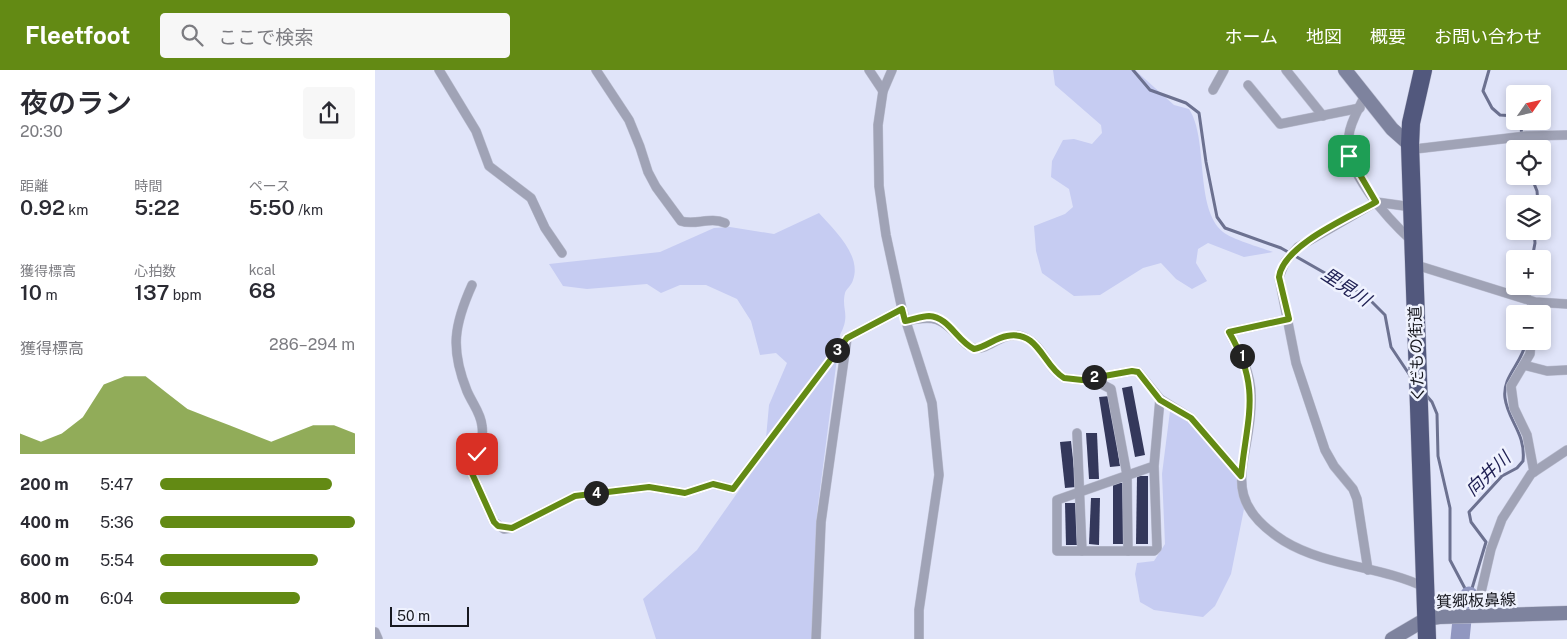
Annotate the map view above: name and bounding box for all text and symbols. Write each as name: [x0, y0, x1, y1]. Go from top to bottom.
search box: [160, 13, 510, 58]
text: Fleetfoot: [25, 21, 130, 49]
icon: search: [178, 21, 206, 49]
text: ここで検索: [218, 26, 313, 48]
text: ホーム: [1225, 26, 1278, 47]
text: 地図: [1306, 26, 1342, 47]
text: 概要: [1370, 26, 1406, 47]
text: お問い合わせ: [1434, 26, 1542, 47]
north arrow: [1506, 85, 1551, 130]
map controls: [1506, 85, 1551, 350]
text: 夜のラン: [20, 86, 132, 119]
button: share: [303, 87, 355, 139]
text: 20:30: [20, 122, 63, 141]
pin: [1328, 135, 1370, 177]
button: locate: [1506, 140, 1551, 185]
icon: arrive: [1335, 142, 1363, 170]
text: 距離: [20, 178, 48, 194]
text: 時間: [134, 178, 162, 194]
text: ペース: [249, 178, 290, 194]
text: 0.92: [20, 195, 65, 220]
text: 5:22: [134, 195, 180, 220]
text: 5:50: [249, 195, 295, 220]
button: layers: [1506, 195, 1551, 240]
text: km: [65, 202, 88, 218]
text: /km: [295, 202, 323, 218]
button: +: [1506, 250, 1551, 295]
text: kcal: [249, 262, 276, 278]
text: 獲得標高: [20, 263, 76, 279]
text: 心拍数: [134, 263, 176, 279]
water label: 里見川: [1318, 263, 1376, 311]
text: 68: [249, 278, 276, 303]
text: 10: [20, 280, 42, 305]
text: 137: [134, 280, 169, 305]
text: m: [42, 287, 58, 303]
text: bpm: [169, 287, 202, 303]
button: −: [1506, 305, 1551, 350]
street label: くだもの街道: [1405, 306, 1428, 402]
text: 286–294 m: [269, 335, 355, 354]
pin: 3: [825, 338, 849, 362]
text: 獲得標高: [20, 339, 84, 358]
text: 3: [833, 342, 842, 358]
pin: 1: [1229, 344, 1255, 368]
text: 1: [1240, 348, 1246, 364]
pin: 2: [1081, 364, 1107, 390]
text: 2: [1090, 369, 1099, 385]
pin: [456, 433, 498, 475]
icon: check: [463, 440, 491, 468]
water label: 向井川: [1461, 446, 1516, 500]
text: 200 m: [20, 475, 69, 494]
text: 5:47: [100, 475, 133, 494]
pin: 4: [583, 480, 609, 506]
text: 4: [592, 485, 601, 501]
text: 400 m: [20, 513, 69, 532]
text: 5:36: [100, 513, 134, 532]
text: 600 m: [20, 551, 69, 570]
text: 5:54: [100, 551, 134, 570]
text: 800 m: [20, 589, 69, 608]
text: 6:04: [100, 589, 133, 608]
street label: 箕郷板鼻線: [1436, 590, 1516, 611]
scale bar: [390, 604, 469, 627]
text: 50 m: [397, 608, 430, 624]

